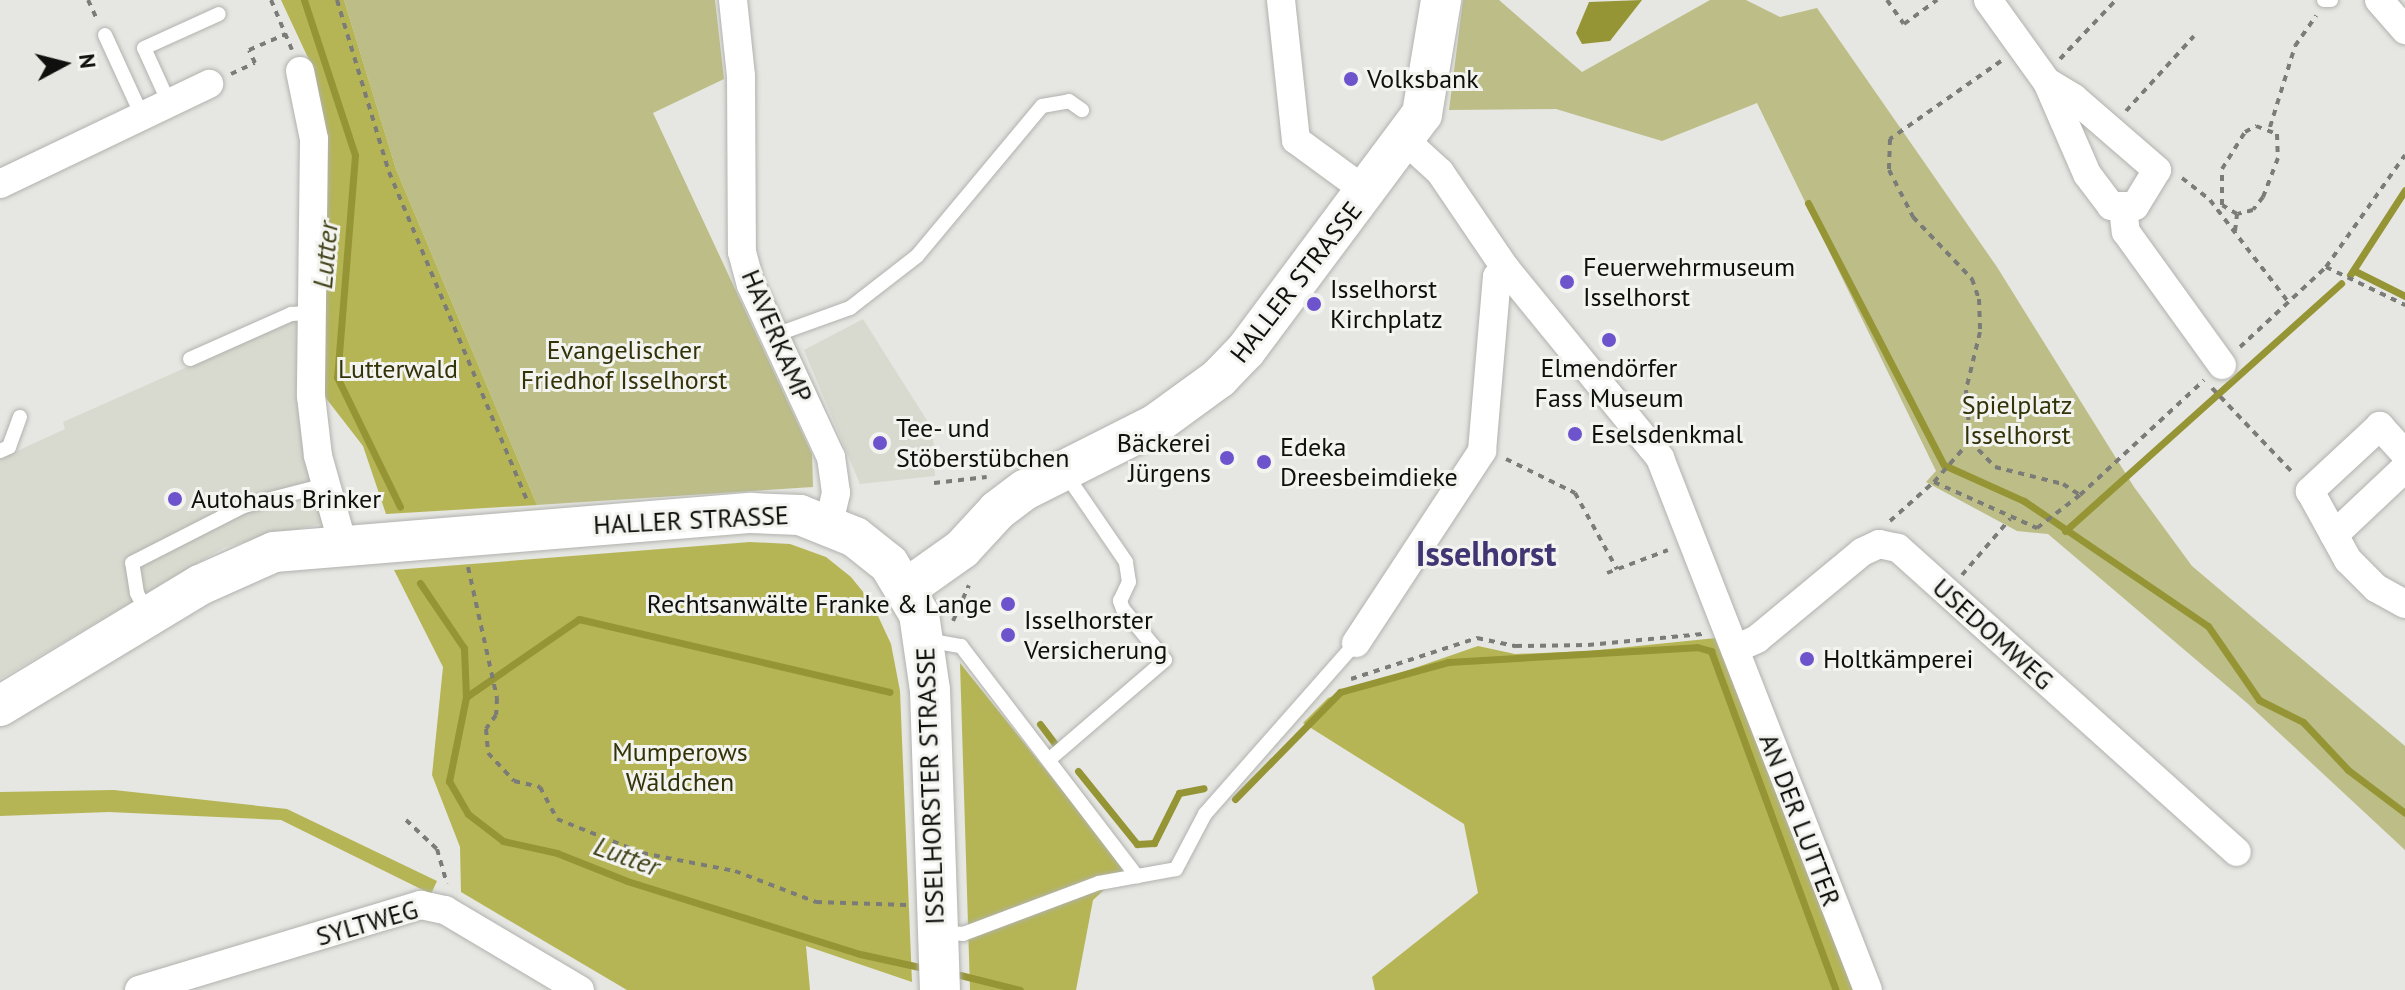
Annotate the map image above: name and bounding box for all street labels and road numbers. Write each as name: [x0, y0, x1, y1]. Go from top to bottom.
street label: HALLER STRASSE: [1223, 195, 1369, 369]
street label: HAVERKAMP: [735, 265, 819, 407]
street label: HALLER STRASSE: [592, 499, 790, 541]
street label: USEDOMWEG: [1926, 572, 2060, 696]
street label: ISSELHORSTER STRASSE: [910, 647, 950, 925]
street label: AN DER LUTTER: [1753, 729, 1847, 911]
street label: SYLTWEG: [313, 894, 421, 952]

